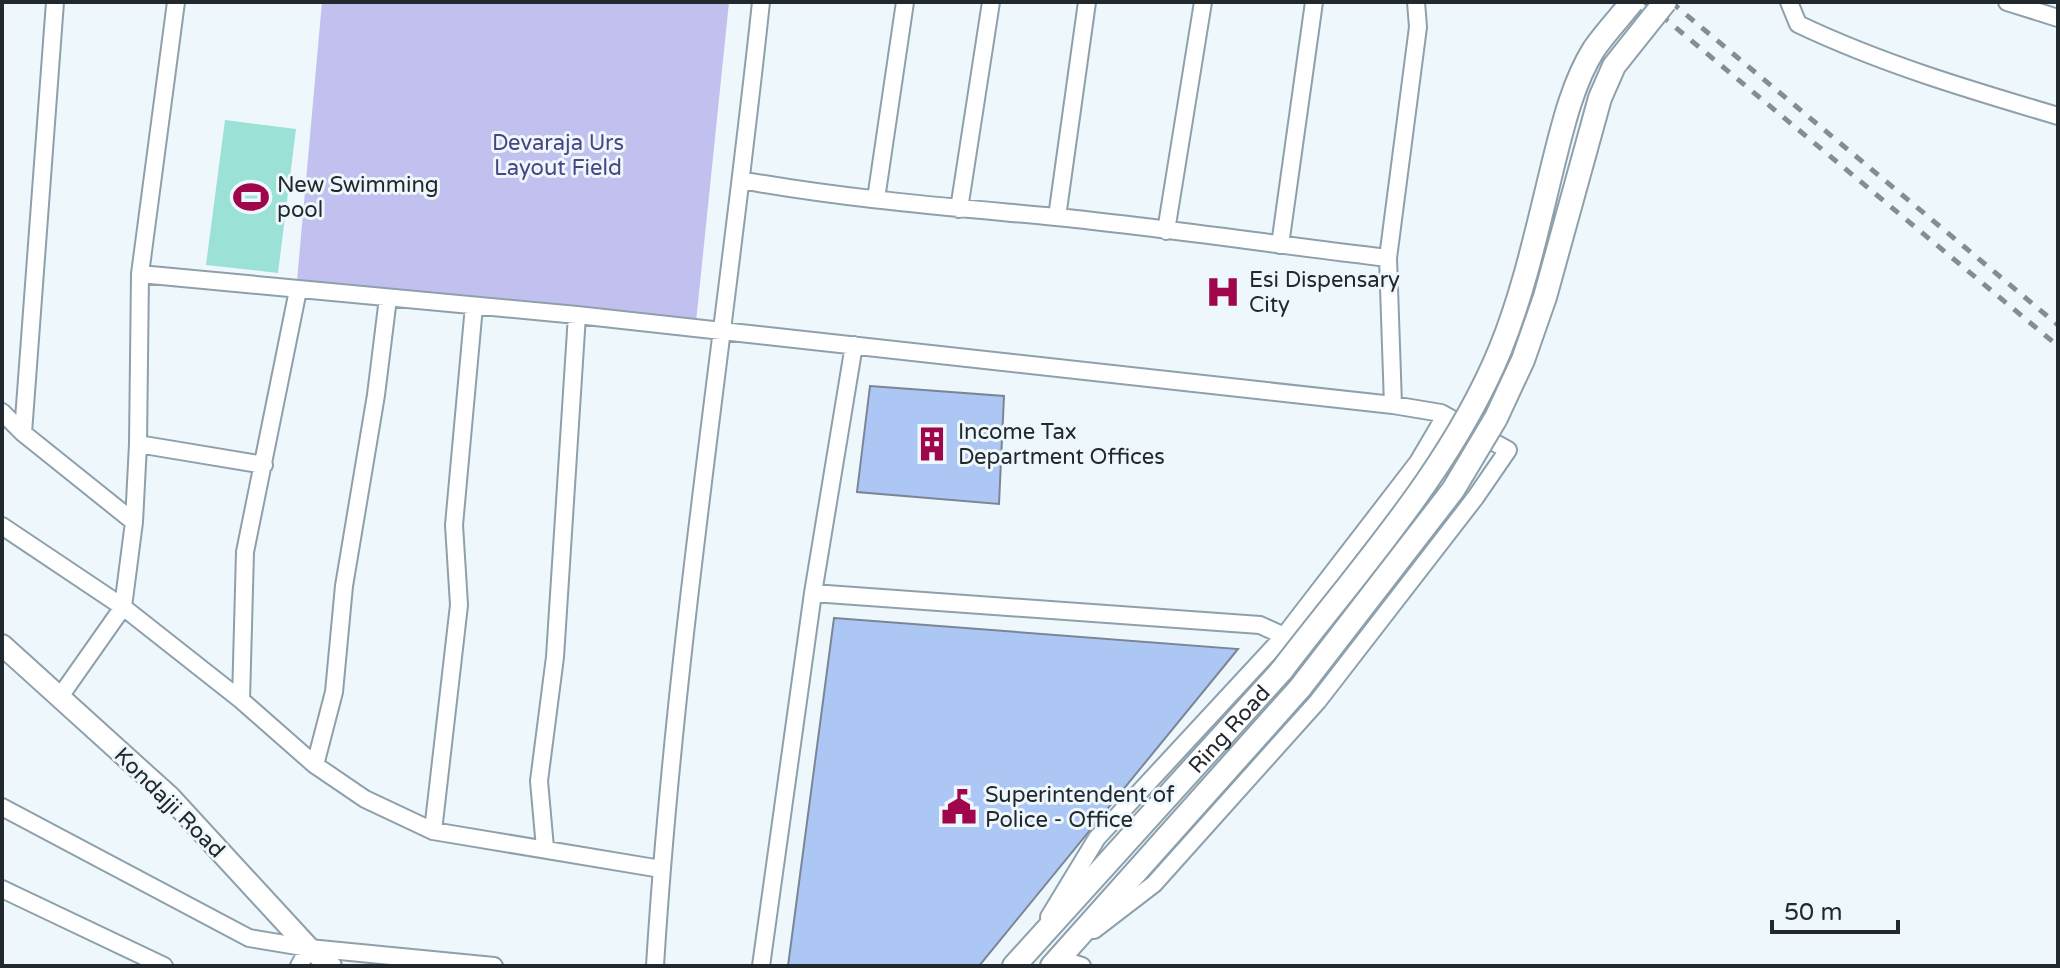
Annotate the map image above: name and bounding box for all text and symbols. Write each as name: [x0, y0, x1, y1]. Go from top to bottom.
park label: Devaraja Urs Layout Field: [492, 130, 624, 181]
place label: New Swimming pool: [277, 172, 439, 223]
sports icon: New Swimming pool: [232, 178, 270, 216]
place label: Esi Dispensary City: [1249, 267, 1400, 318]
hospital icon: Esi Dispensary City: [1204, 273, 1242, 311]
place label: Income Tax Department Offices: [958, 419, 1165, 470]
building icon: Income Tax Department Offices: [913, 425, 951, 463]
street label: Ring Road: [1183, 680, 1276, 779]
street label: Kondajji Road: [109, 742, 230, 863]
place label: Superintendent of Police - Office: [985, 782, 1175, 833]
public building icon: Superintendent of Police - Office: [940, 788, 978, 826]
scale bar: [1772, 884, 1898, 934]
text: 50 m: [1784, 898, 1842, 927]

